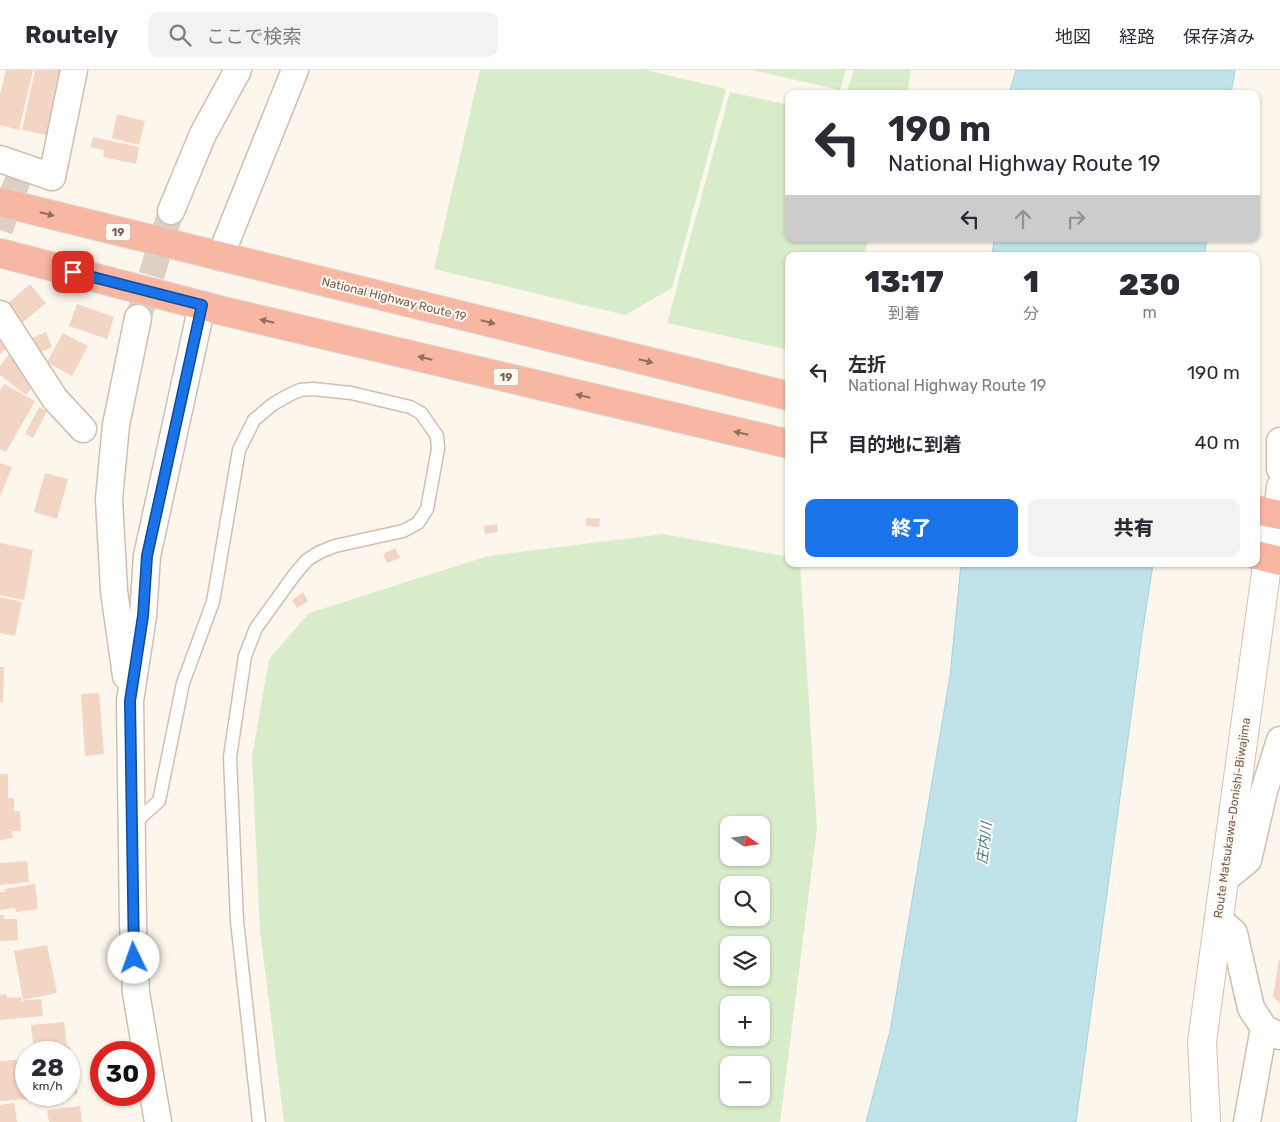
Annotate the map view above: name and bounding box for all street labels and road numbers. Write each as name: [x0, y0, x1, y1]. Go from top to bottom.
road number: 19: [106, 224, 130, 240]
street label: National Highway Route 19: [320, 274, 468, 324]
road number: 19: [494, 368, 518, 386]
street label: Route Matsukawa-Donishi-Biwajima: [1211, 717, 1253, 919]

